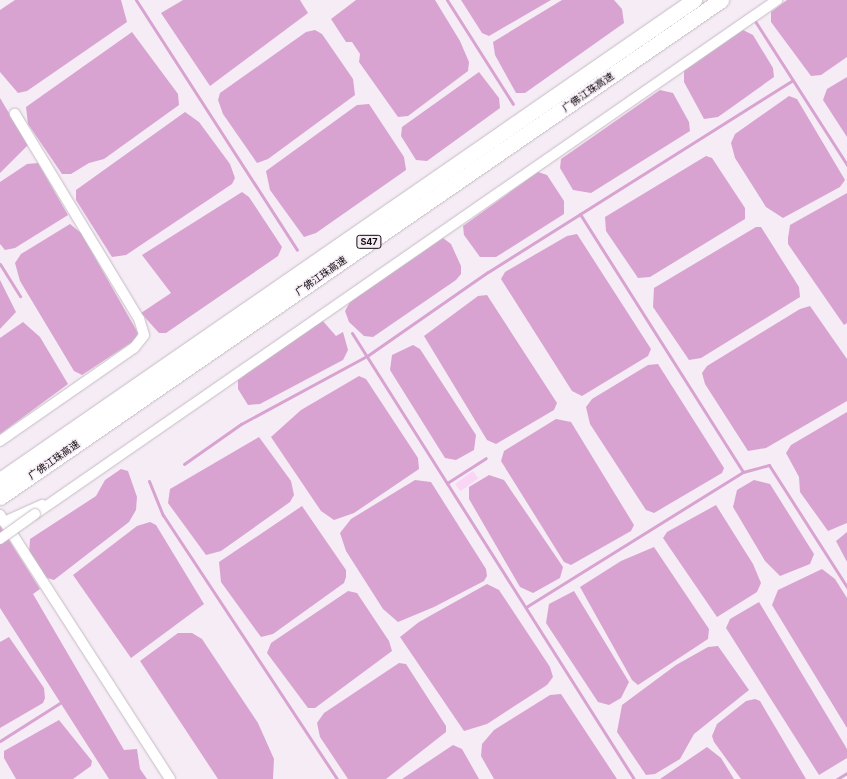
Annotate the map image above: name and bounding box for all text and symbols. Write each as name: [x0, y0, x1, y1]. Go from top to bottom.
street label: 广佛江珠高速: [560, 70, 616, 114]
road number: S47: [356, 235, 382, 249]
street label: 广佛江珠高速: [293, 254, 349, 298]
street label: 广佛江珠高速: [26, 438, 82, 482]

